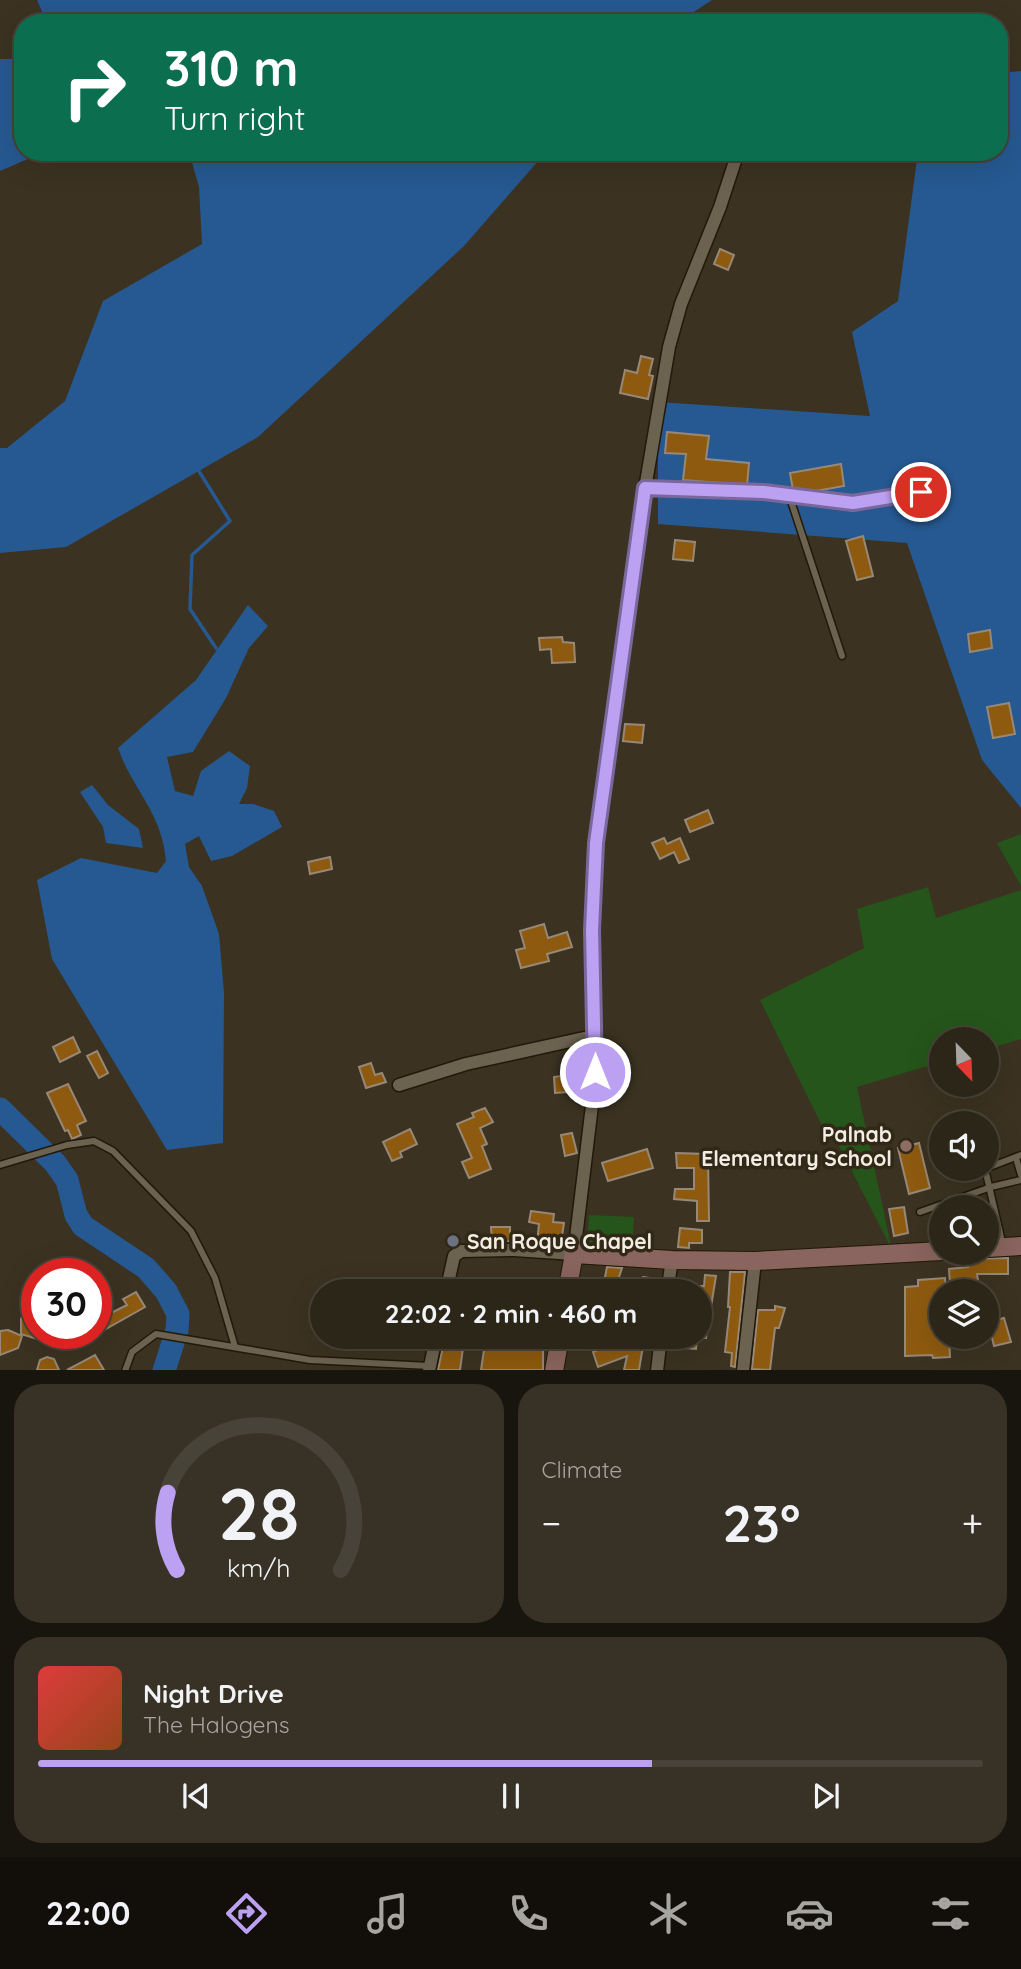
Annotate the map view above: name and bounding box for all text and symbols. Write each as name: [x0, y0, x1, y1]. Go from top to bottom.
text: 310 m: [164, 37, 298, 98]
icon: right: [49, 42, 140, 133]
text: Turn right: [164, 98, 305, 138]
pin: [891, 462, 951, 522]
icon: arrive: [902, 473, 940, 511]
north arrow: [929, 1027, 999, 1097]
map controls: [929, 1027, 999, 1349]
position arrow: [558, 1035, 632, 1109]
button: sound: [929, 1111, 999, 1181]
place label: Palnab Elementary School: [701, 1121, 892, 1171]
marker: Palnab Elementary School: [898, 1138, 914, 1154]
button: search: [929, 1195, 999, 1265]
place label: San Roque Chapel: [467, 1228, 652, 1254]
marker: San Roque Chapel: [445, 1233, 461, 1249]
speed limit sign: 30: [21, 1258, 112, 1349]
button: layers: [929, 1279, 999, 1349]
text: 22:02 · 2 min · 460 m: [385, 1297, 637, 1330]
text: Climate: [542, 1455, 622, 1484]
text: 28: [218, 1467, 299, 1558]
text: 23°: [722, 1490, 800, 1555]
text: −: [542, 1499, 561, 1547]
text: +: [962, 1499, 983, 1547]
text: km/h: [227, 1551, 290, 1582]
text: Night Drive: [143, 1677, 284, 1710]
text: The Halogens: [143, 1710, 290, 1739]
icon: previous: [177, 1777, 215, 1815]
icon: pause: [492, 1777, 530, 1815]
icon: next: [807, 1777, 845, 1815]
icon: directions: [222, 1889, 271, 1938]
icon: music: [363, 1889, 412, 1938]
icon: phone: [504, 1889, 553, 1938]
icon: climate: [644, 1889, 693, 1938]
icon: car: [785, 1889, 834, 1938]
icon: filters: [926, 1889, 975, 1938]
text: 22:00: [46, 1893, 130, 1933]

